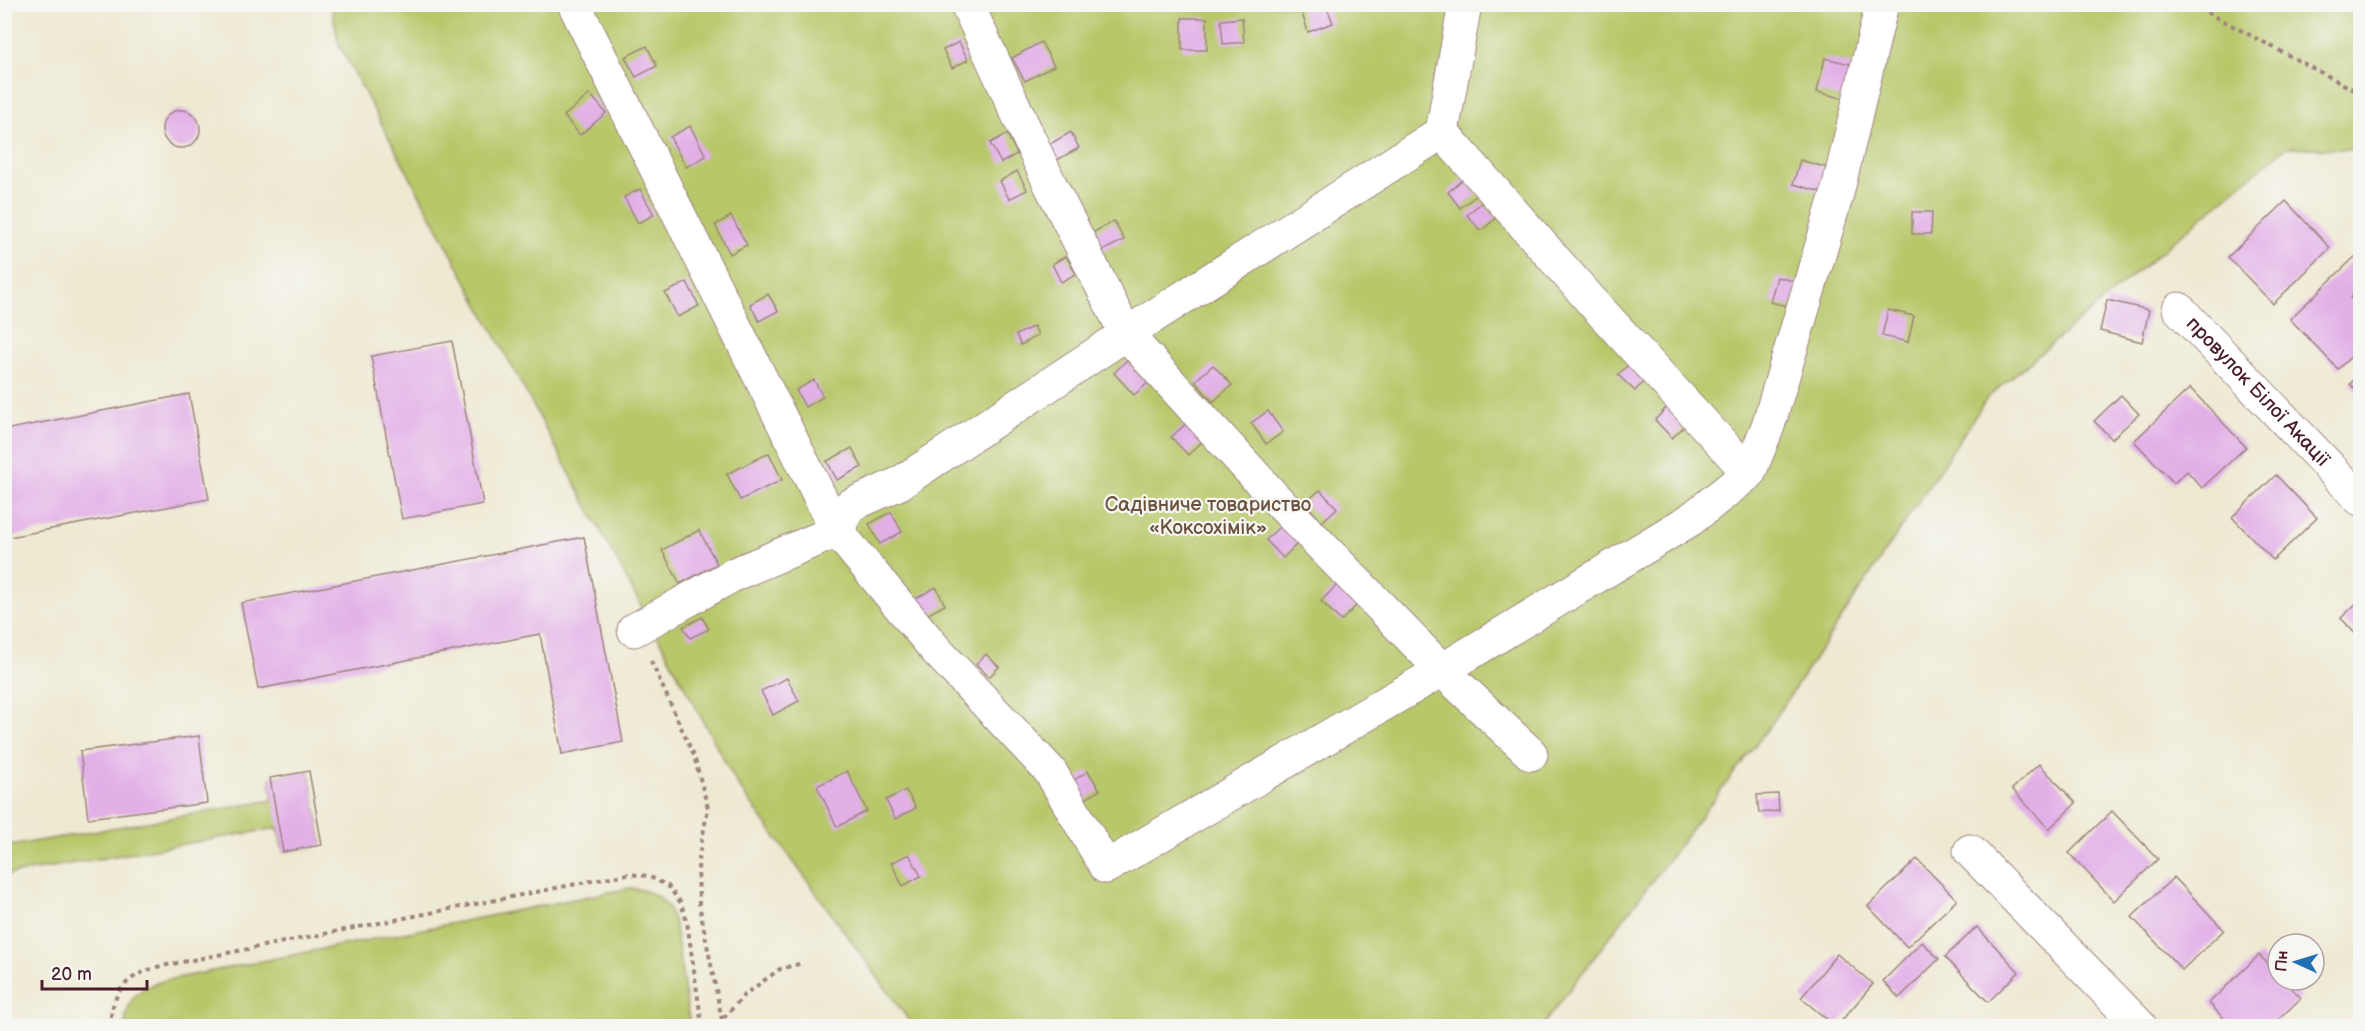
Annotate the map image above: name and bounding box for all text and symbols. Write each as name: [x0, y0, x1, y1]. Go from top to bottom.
street label: провулок Білої Акації: [2181, 312, 2335, 472]
park label: Садівниче товариство «Коксохімік»: [1105, 493, 1311, 540]
north arrow: [2266, 932, 2326, 992]
text: Пн: [2272, 950, 2293, 972]
scale bar: [42, 953, 147, 991]
text: 20 m: [51, 964, 92, 985]

